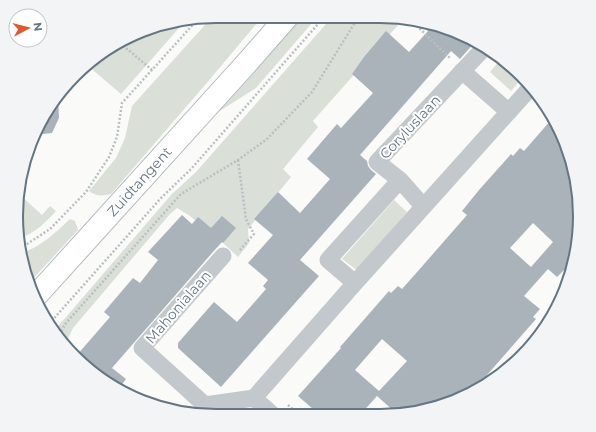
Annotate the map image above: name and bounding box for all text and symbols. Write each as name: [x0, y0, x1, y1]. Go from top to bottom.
north arrow: [8, 8, 48, 48]
text: N: [30, 22, 45, 32]
street label: Coryluslaan: [376, 91, 444, 163]
street label: Zuidtangent: [103, 143, 176, 220]
street label: Mahonialaan: [141, 267, 215, 347]

